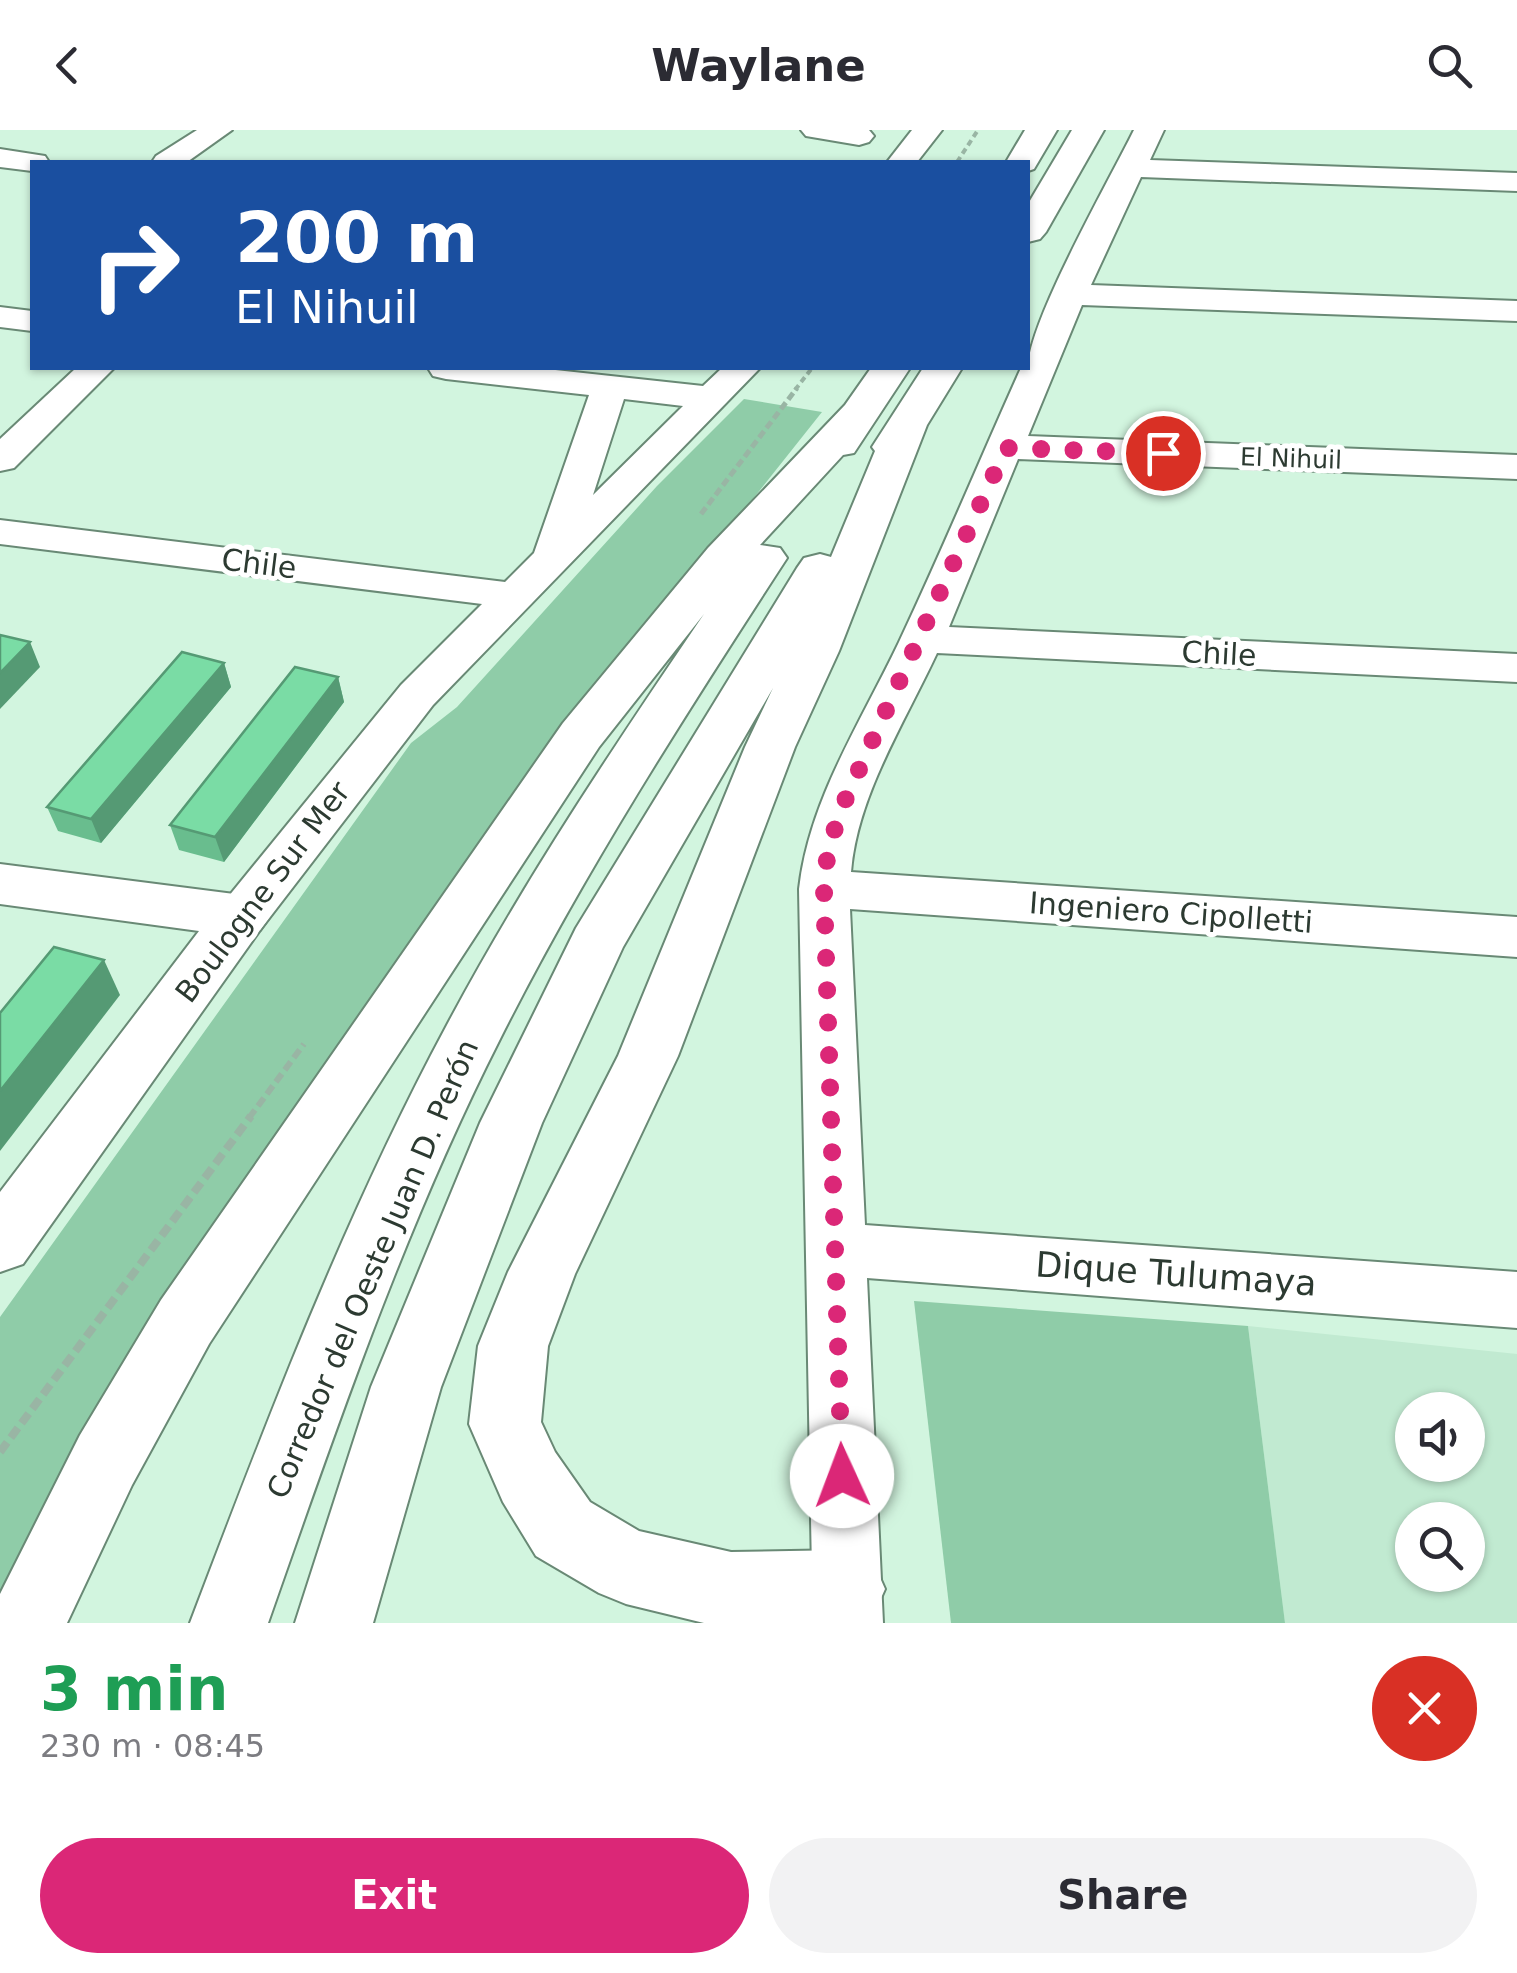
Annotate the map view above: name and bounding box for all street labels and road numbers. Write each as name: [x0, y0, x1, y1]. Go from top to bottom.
street label: El Nihuil: [1240, 442, 1342, 475]
street label: Chile: [220, 542, 298, 585]
street label: Chile: [1181, 634, 1257, 673]
street label: Boulogne Sur Mer: [168, 774, 357, 1009]
street label: Ingeniero Cipolletti: [1028, 885, 1314, 940]
street label: Corredor del Oeste Juan D. Perón: [260, 1034, 485, 1503]
street label: Dique Tulumaya: [1034, 1244, 1318, 1304]

